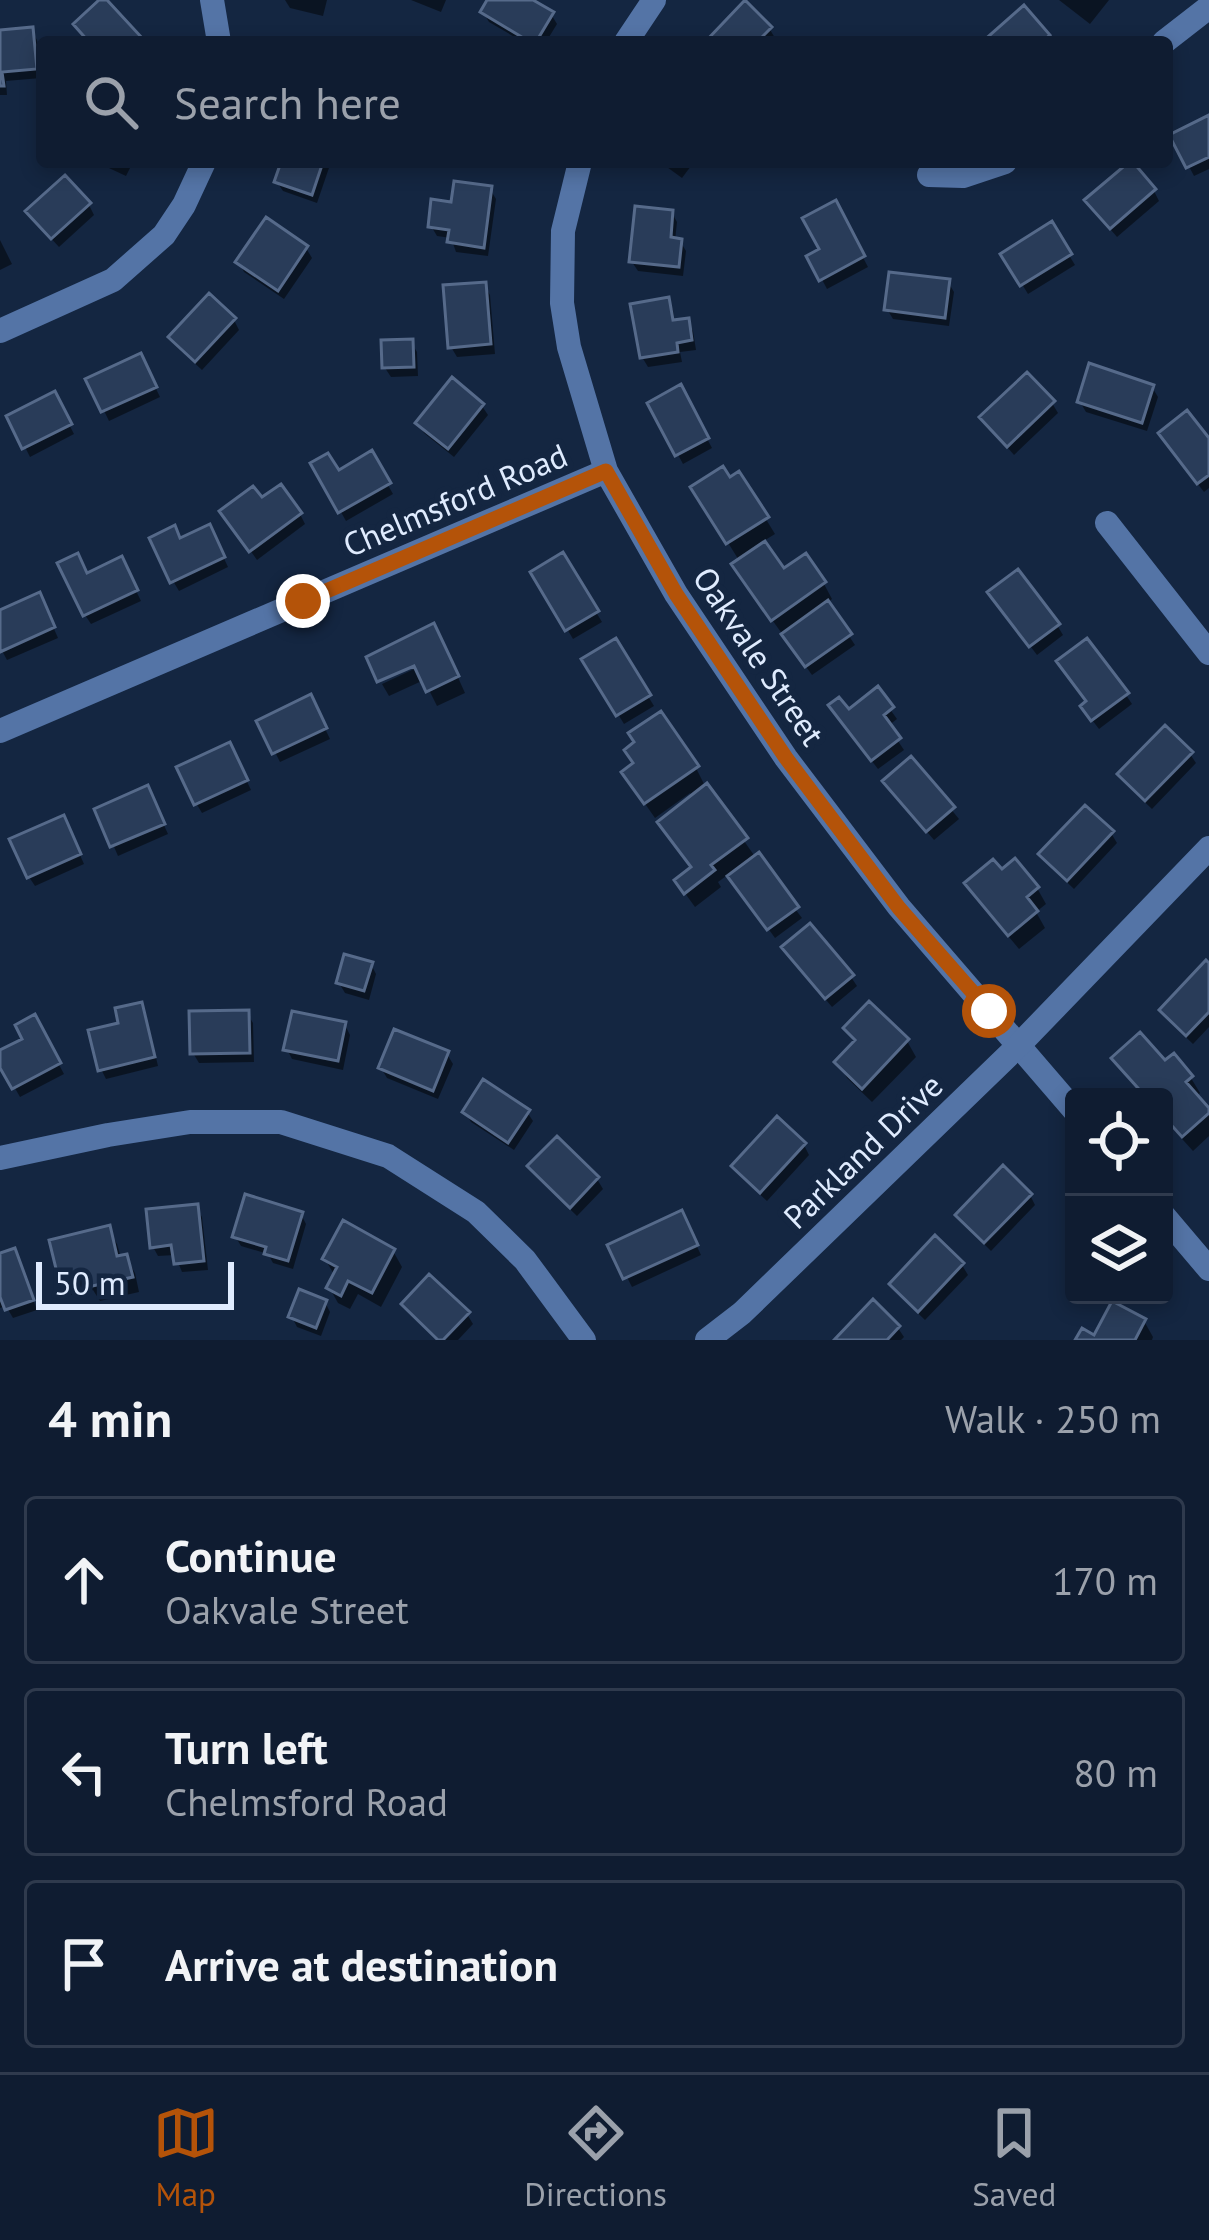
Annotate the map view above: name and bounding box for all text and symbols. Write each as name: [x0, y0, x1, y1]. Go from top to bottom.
search box: [36, 36, 1173, 168]
icon: search: [78, 69, 144, 135]
text: Search here: [174, 73, 401, 131]
street label: Chelmsford Road: [336, 433, 573, 566]
street label: Oakvale Street: [684, 558, 835, 753]
route end: [276, 574, 330, 628]
route start: [962, 984, 1016, 1038]
street label: Parkland Drive: [774, 1064, 951, 1237]
map controls: [1065, 1088, 1173, 1304]
button: locate: [1065, 1088, 1173, 1196]
button: layers: [1065, 1196, 1173, 1304]
scale bar: [36, 1256, 234, 1309]
text: 50 m: [54, 1261, 126, 1304]
text: 4 min: [48, 1385, 172, 1451]
text: Walk · 250 m: [945, 1393, 1161, 1444]
text: Continue: [165, 1526, 337, 1584]
icon: ahead: [51, 1547, 117, 1613]
text: 170 m: [1052, 1555, 1158, 1606]
text: Oakvale Street: [165, 1584, 409, 1635]
text: Turn left: [165, 1718, 328, 1776]
icon: left: [51, 1739, 117, 1805]
text: 80 m: [1073, 1747, 1158, 1798]
text: Chelmsford Road: [165, 1776, 448, 1827]
icon: arrive: [51, 1931, 117, 1997]
text: Arrive at destination: [165, 1935, 558, 1993]
tab: Map: [153, 2100, 219, 2215]
tab: Directions: [524, 2100, 667, 2215]
tab: Saved: [972, 2100, 1056, 2215]

